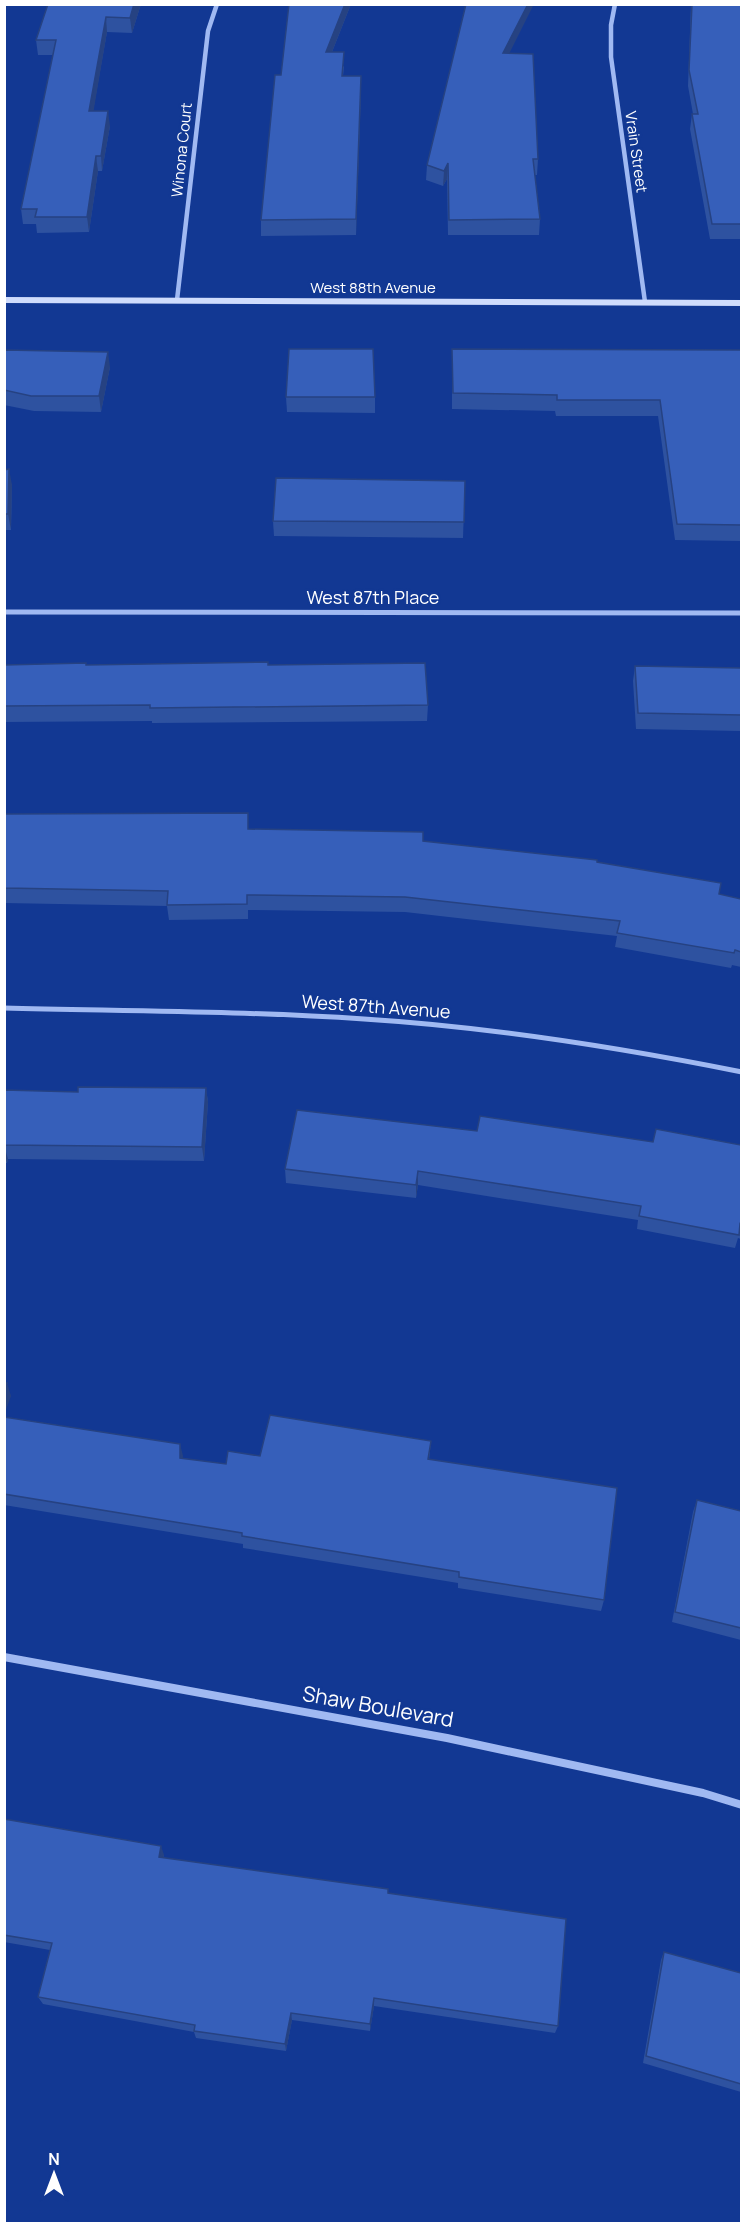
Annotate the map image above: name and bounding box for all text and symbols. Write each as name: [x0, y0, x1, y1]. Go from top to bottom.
street label: Winona Court: [166, 102, 197, 198]
street label: Vrain Street: [620, 110, 653, 194]
street label: West 88th Avenue: [310, 277, 436, 298]
street label: West 87th Place: [307, 585, 439, 609]
street label: West 87th Avenue: [301, 989, 451, 1023]
street label: Shaw Boulevard: [300, 1679, 456, 1733]
north arrow: [24, 2144, 84, 2204]
text: N: [48, 2148, 60, 2170]

